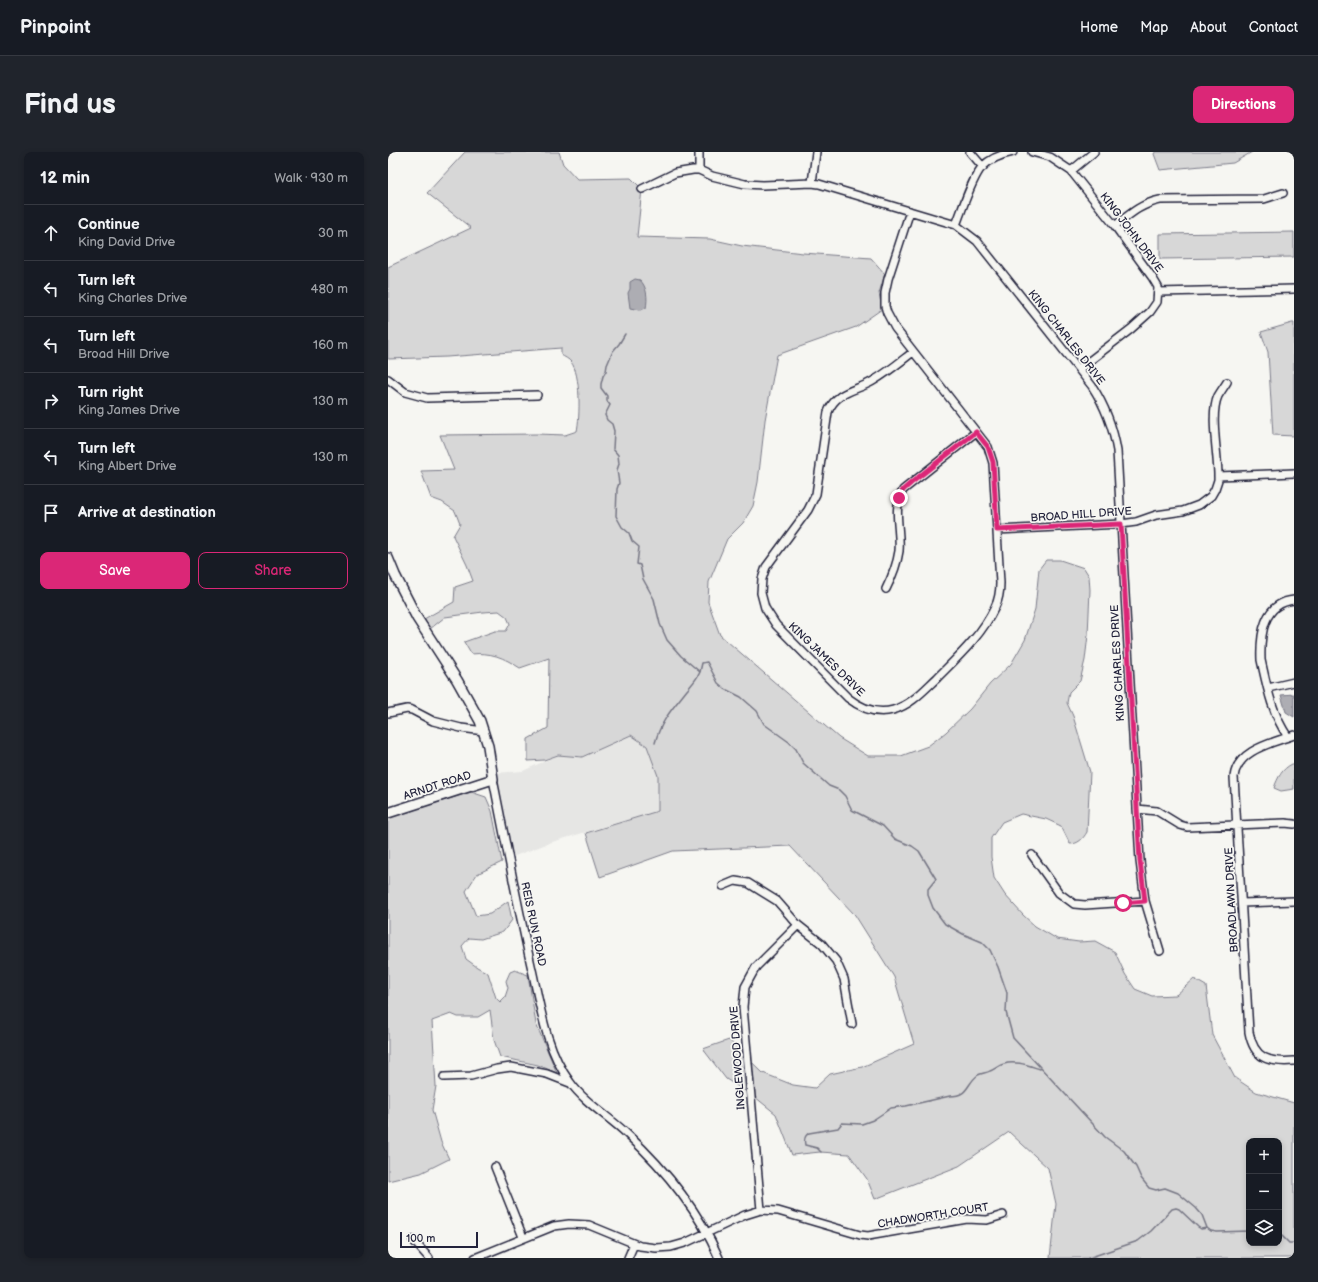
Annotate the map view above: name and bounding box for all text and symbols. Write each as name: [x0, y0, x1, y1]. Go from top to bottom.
text: Pinpoint: [20, 16, 91, 39]
text: Home: [1080, 19, 1118, 36]
text: Map: [1140, 19, 1168, 36]
text: About: [1190, 19, 1227, 36]
text: Contact: [1249, 19, 1298, 36]
button: Directions: [1193, 86, 1294, 123]
text: Find us: [24, 88, 116, 121]
text: 12 min: [40, 168, 90, 188]
text: Walk · 930 m: [274, 170, 348, 186]
street label: KING JOHN DRIVE: [1097, 190, 1166, 275]
text: Continue: [78, 215, 140, 234]
icon: ahead: [40, 222, 62, 244]
text: 30 m: [318, 225, 348, 241]
text: King David Drive: [78, 234, 175, 250]
text: Turn left: [78, 271, 135, 290]
icon: left: [40, 278, 62, 300]
text: 480 m: [311, 281, 348, 297]
street label: KING CHARLES DRIVE: [1025, 287, 1108, 387]
text: King Charles Drive: [78, 290, 187, 306]
text: Turn left: [78, 327, 135, 346]
icon: left: [40, 334, 62, 356]
text: 160 m: [313, 337, 348, 353]
text: Broad Hill Drive: [78, 346, 169, 362]
text: Turn right: [78, 383, 143, 402]
icon: right: [40, 390, 62, 412]
text: 130 m: [313, 393, 348, 409]
text: King James Drive: [78, 402, 180, 418]
text: Turn left: [78, 439, 135, 458]
icon: left: [40, 446, 62, 468]
text: 130 m: [313, 449, 348, 465]
text: King Albert Drive: [78, 458, 177, 474]
route end: [890, 489, 908, 507]
icon: arrive: [40, 502, 62, 524]
text: Arrive at destination: [78, 503, 216, 522]
street label: BROAD HILL DRIVE: [1030, 504, 1132, 525]
button: Save: [40, 552, 190, 589]
button: Share: [198, 552, 348, 589]
street label: KING CHARLES DRIVE: [1108, 604, 1127, 722]
street label: KING JAMES DRIVE: [786, 620, 868, 699]
street label: ARNDT ROAD: [402, 768, 473, 803]
street label: BROADLAWN DRIVE: [1222, 847, 1241, 953]
street label: REIS RUN ROAD: [518, 881, 549, 967]
route start: [1114, 894, 1132, 912]
street label: INGLEWOOD DRIVE: [727, 1006, 748, 1110]
map controls: [1246, 1138, 1282, 1246]
button: +: [1246, 1138, 1282, 1174]
button: −: [1246, 1174, 1282, 1210]
street label: CHADWORTH COURT: [877, 1200, 990, 1231]
button: layers: [1246, 1210, 1282, 1246]
scale bar: [400, 1230, 478, 1249]
text: 100 m: [406, 1232, 435, 1245]

